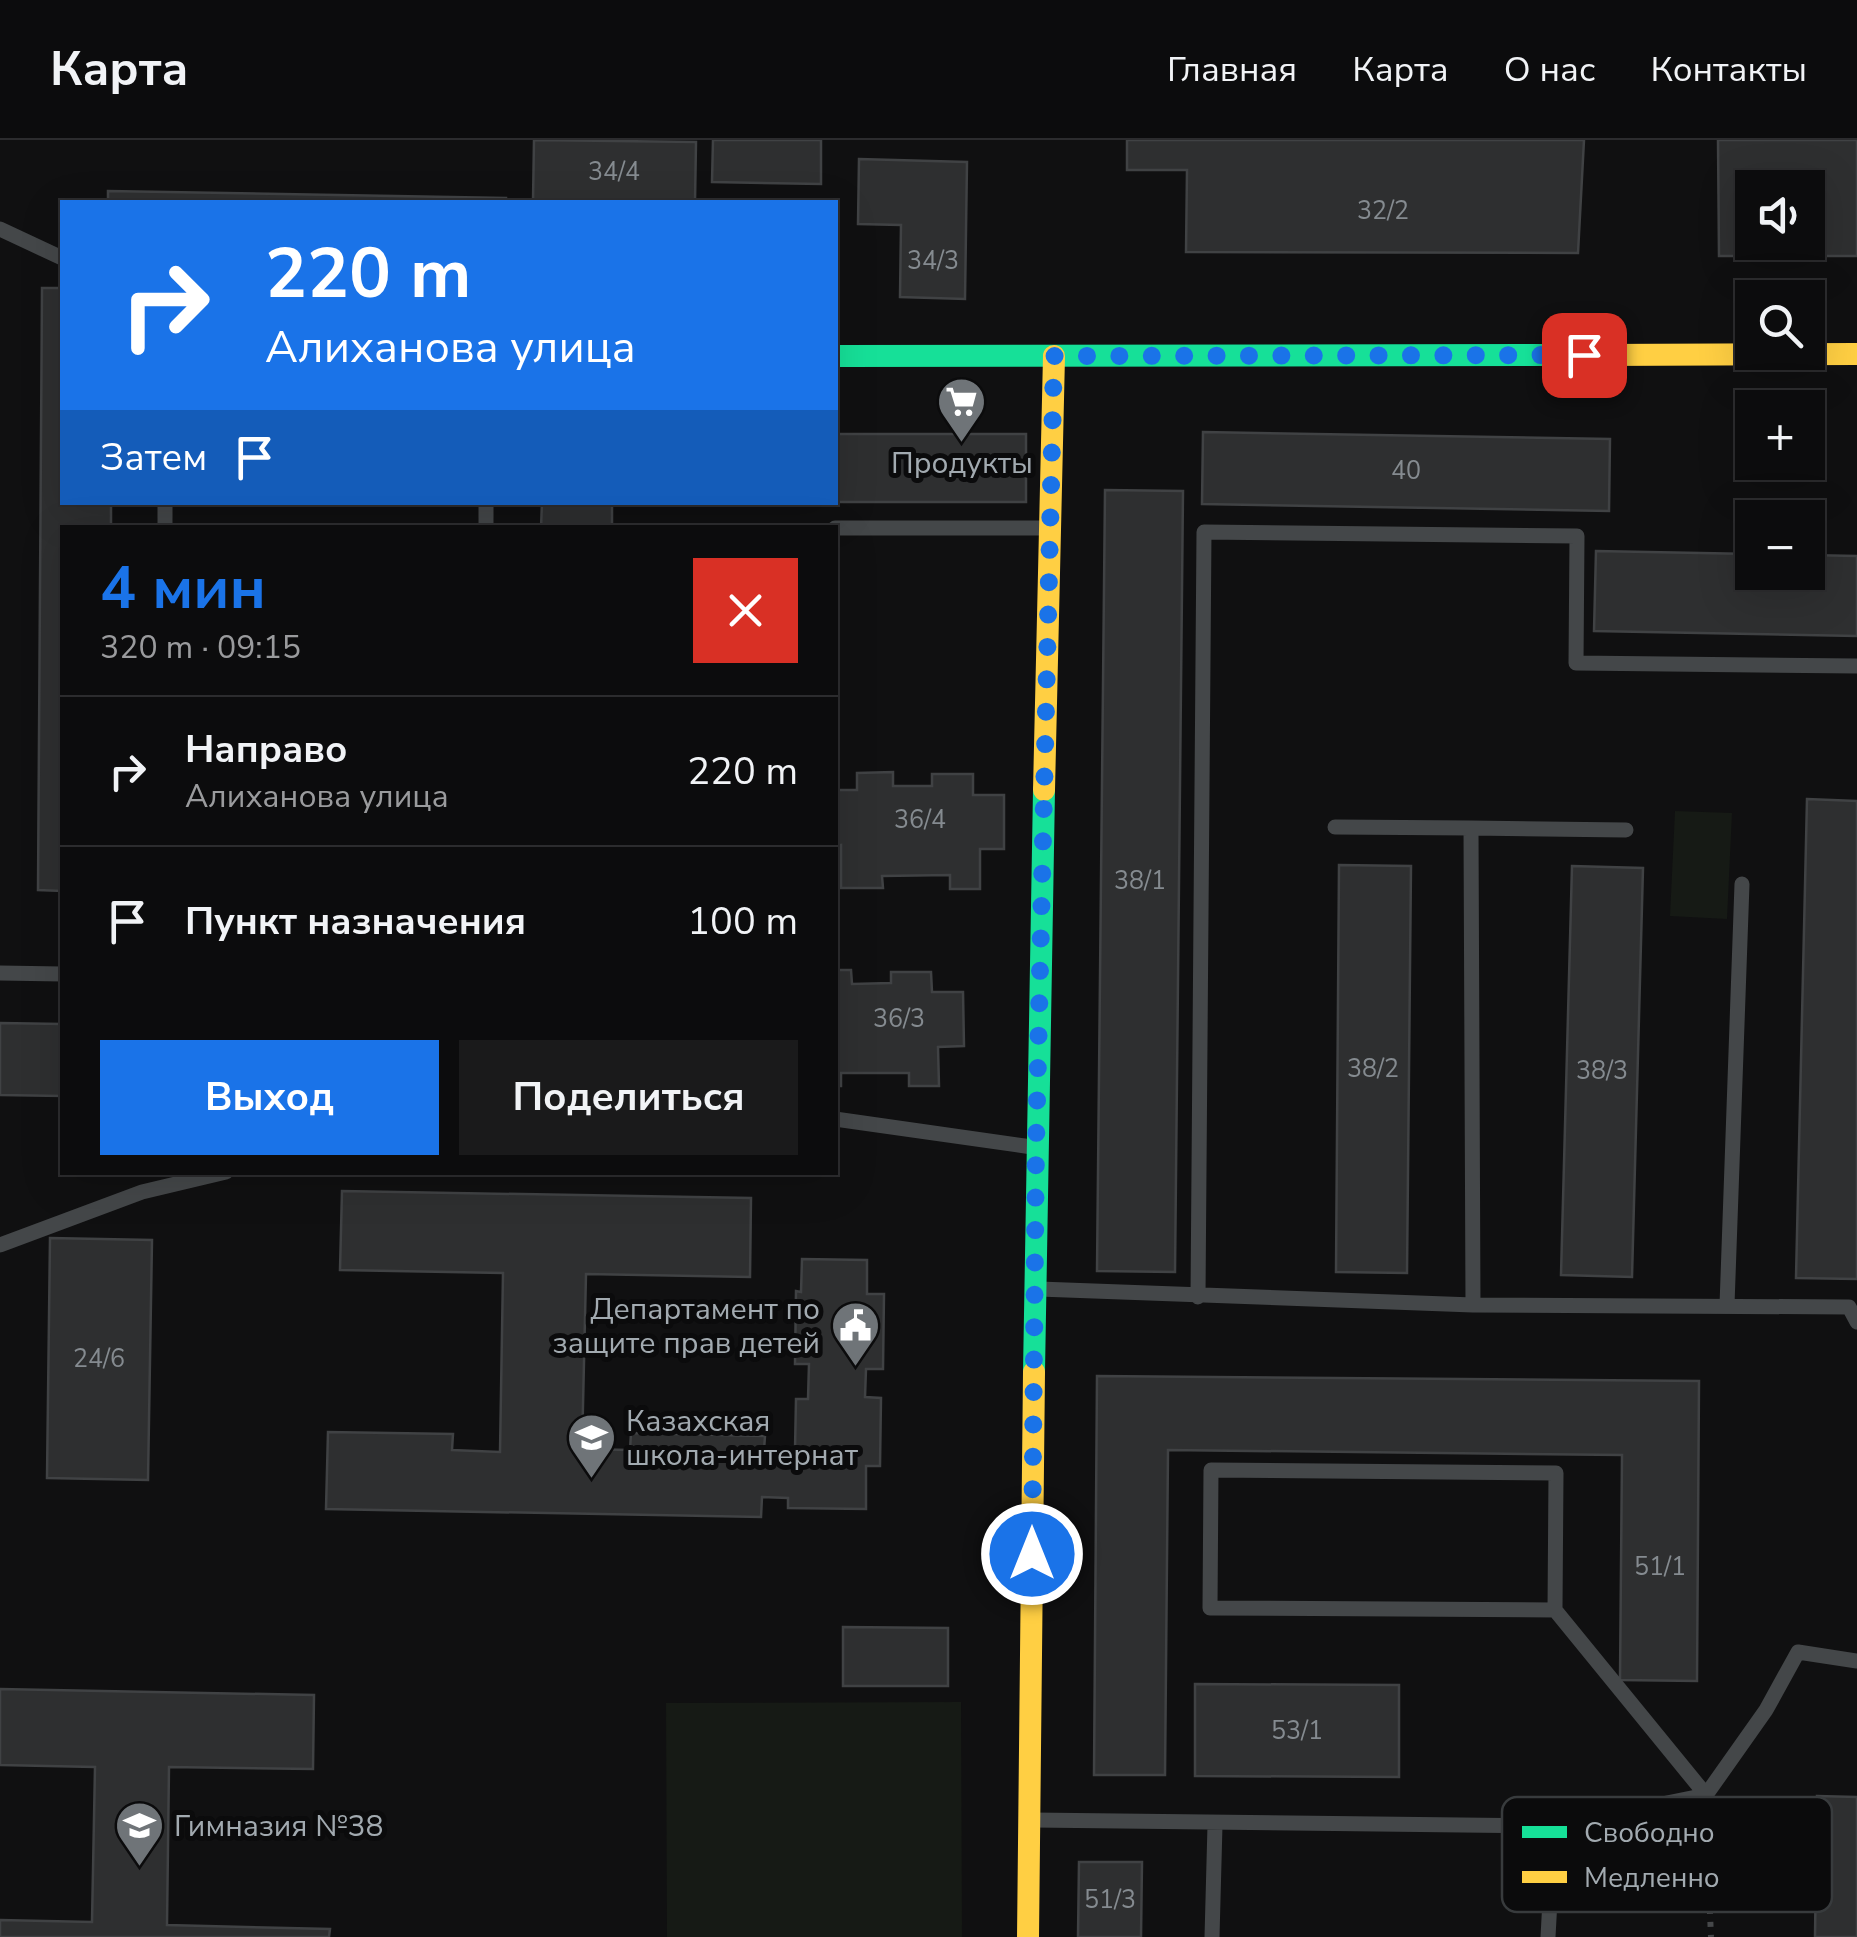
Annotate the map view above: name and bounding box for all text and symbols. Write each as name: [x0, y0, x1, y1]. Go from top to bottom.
text: Карта: [50, 36, 188, 102]
text: Главная: [1167, 46, 1297, 93]
text: Карта: [1352, 46, 1449, 93]
text: О нас: [1504, 46, 1596, 93]
text: Контакты: [1651, 46, 1807, 93]
house number: 34/4: [588, 155, 640, 189]
map controls: [1735, 170, 1825, 590]
button: sound: [1735, 170, 1825, 260]
house number: 32/2: [1357, 194, 1409, 228]
text: 220 m: [265, 226, 471, 322]
icon: right: [100, 240, 230, 370]
house number: 34/3: [907, 244, 959, 278]
button: search: [1735, 280, 1825, 370]
pin: [1542, 313, 1627, 398]
text: Алиханова улица: [265, 317, 636, 378]
icon: arrive: [1557, 328, 1612, 383]
supermarket icon: Продукты: [936, 376, 988, 444]
button: +: [1735, 390, 1825, 480]
icon: arrive: [227, 430, 282, 485]
text: Затем: [100, 432, 207, 483]
place label: Продукты: [891, 443, 1033, 484]
house number: 40: [1391, 454, 1421, 488]
button: −: [1735, 500, 1825, 590]
text: 4 мин: [100, 547, 266, 629]
button: close: [693, 558, 798, 663]
text: 320 m · 09:15: [100, 626, 301, 669]
text: Направо: [185, 724, 347, 775]
icon: right: [100, 744, 155, 799]
text: 220 m: [687, 746, 798, 797]
text: Алиханова улица: [185, 775, 449, 818]
house number: 36/4: [894, 803, 946, 837]
house number: 38/1: [1114, 864, 1166, 898]
icon: arrive: [100, 894, 155, 949]
text: Пункт назначения: [185, 896, 526, 947]
text: 100 m: [687, 896, 798, 947]
house number: 36/3: [873, 1002, 925, 1036]
button: Выход: [100, 1040, 439, 1155]
button: Поделиться: [459, 1040, 798, 1155]
house number: 38/2: [1347, 1052, 1399, 1086]
house number: 38/3: [1576, 1054, 1628, 1088]
place label: Департамент по защите прав детей: [553, 1289, 820, 1364]
public building icon: Департамент по защите прав детей: [829, 1300, 881, 1368]
house number: 24/6: [73, 1342, 125, 1376]
place label: Казахская школа-интернат: [626, 1401, 859, 1476]
school or university icon: Казахская школа-интернат: [565, 1412, 617, 1480]
position arrow: [980, 1502, 1084, 1606]
house number: 51/1: [1634, 1550, 1686, 1584]
house number: 53/1: [1271, 1714, 1323, 1748]
legend: [1502, 1797, 1832, 1912]
school or university icon: Гимназия №38: [113, 1800, 165, 1868]
place label: Гимназия №38: [174, 1806, 384, 1847]
text: Свободно: [1584, 1814, 1715, 1852]
text: Медленно: [1584, 1859, 1720, 1897]
house number: 51/3: [1084, 1883, 1136, 1917]

